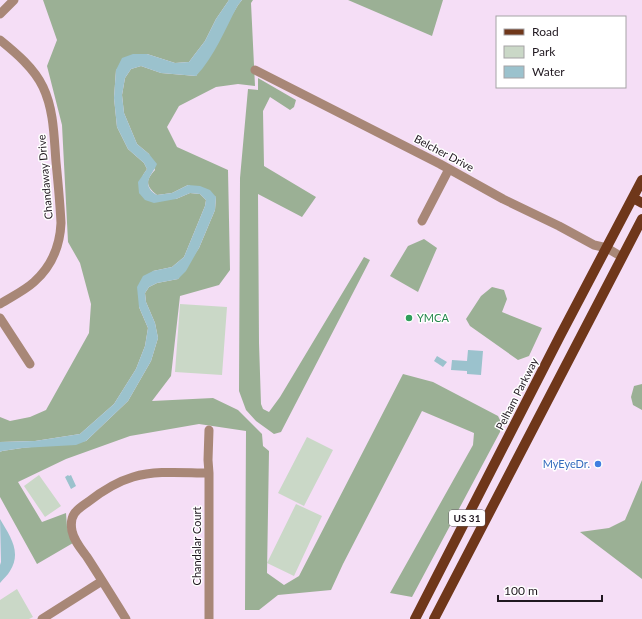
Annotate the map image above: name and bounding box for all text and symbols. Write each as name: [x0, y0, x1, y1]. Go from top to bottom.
legend: [496, 16, 626, 88]
text: Road: [532, 24, 559, 39]
text: Park: [532, 44, 556, 59]
text: Water: [532, 64, 565, 79]
street label: Belcher Drive: [412, 131, 476, 174]
street label: Chandaway Drive: [34, 134, 55, 220]
place label: YMCA: [417, 311, 449, 324]
marker: YMCA: [404, 313, 414, 323]
street label: Pelham Parkway: [493, 355, 540, 432]
place label: MyEyeDr.: [543, 457, 590, 470]
marker: MyEyeDr.: [593, 459, 603, 469]
street label: Chandalar Court: [190, 506, 203, 585]
road number: US 31: [449, 510, 485, 526]
scale bar: [498, 577, 602, 603]
text: 100 m: [504, 583, 538, 598]

